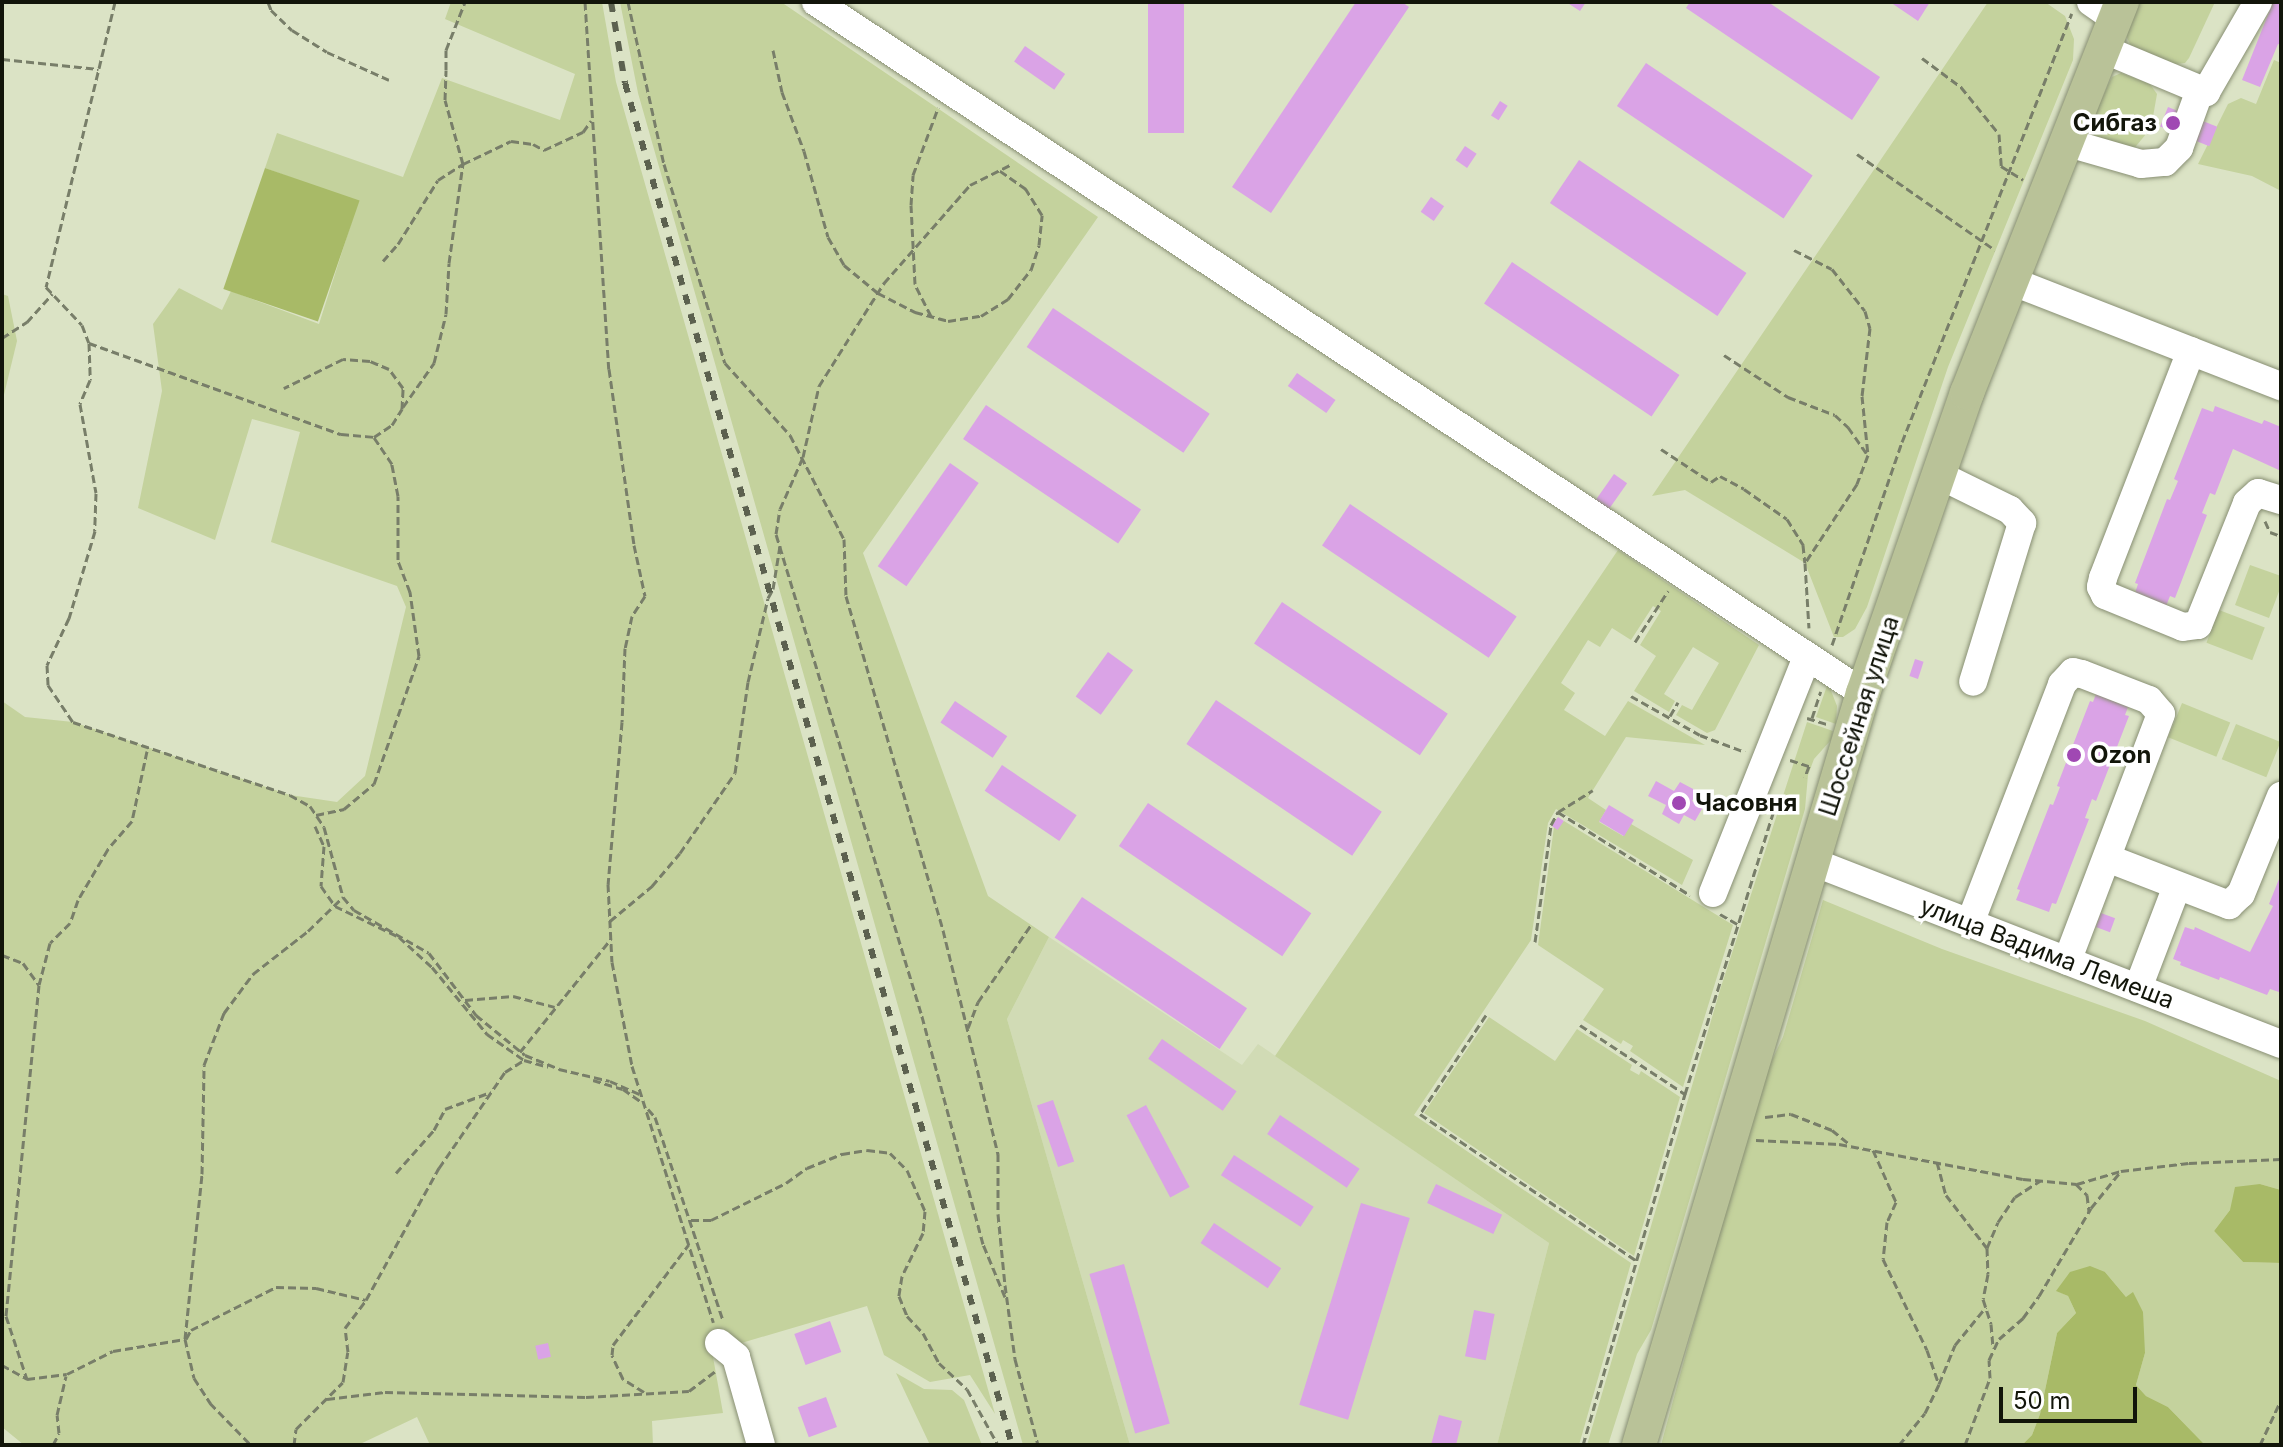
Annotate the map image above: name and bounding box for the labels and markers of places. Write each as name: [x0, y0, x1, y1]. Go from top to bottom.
place label: Сибгаз: [2073, 109, 2157, 137]
marker: Сибгаз: [2164, 114, 2182, 132]
place label: Ozon: [2090, 741, 2151, 769]
marker: Ozon: [2065, 746, 2083, 764]
place label: Часовня: [1695, 789, 1797, 817]
marker: Часовня: [1670, 794, 1688, 812]

